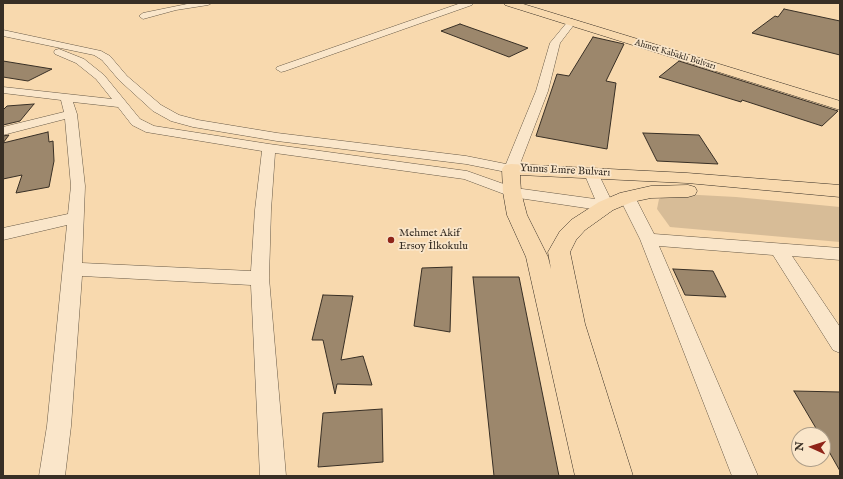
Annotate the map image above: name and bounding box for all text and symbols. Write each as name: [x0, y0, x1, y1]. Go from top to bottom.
street label: Ahmet Kabaklı Bulvarı: [633, 38, 717, 72]
street label: Yunus Emre Bulvarı: [519, 162, 611, 180]
place label: Mehmet Akif Ersoy İlkokulu: [399, 227, 468, 253]
marker: Mehmet Akif Ersoy İlkokulu: [386, 235, 396, 245]
north arrow: [791, 427, 831, 467]
text: N: [793, 441, 807, 452]

